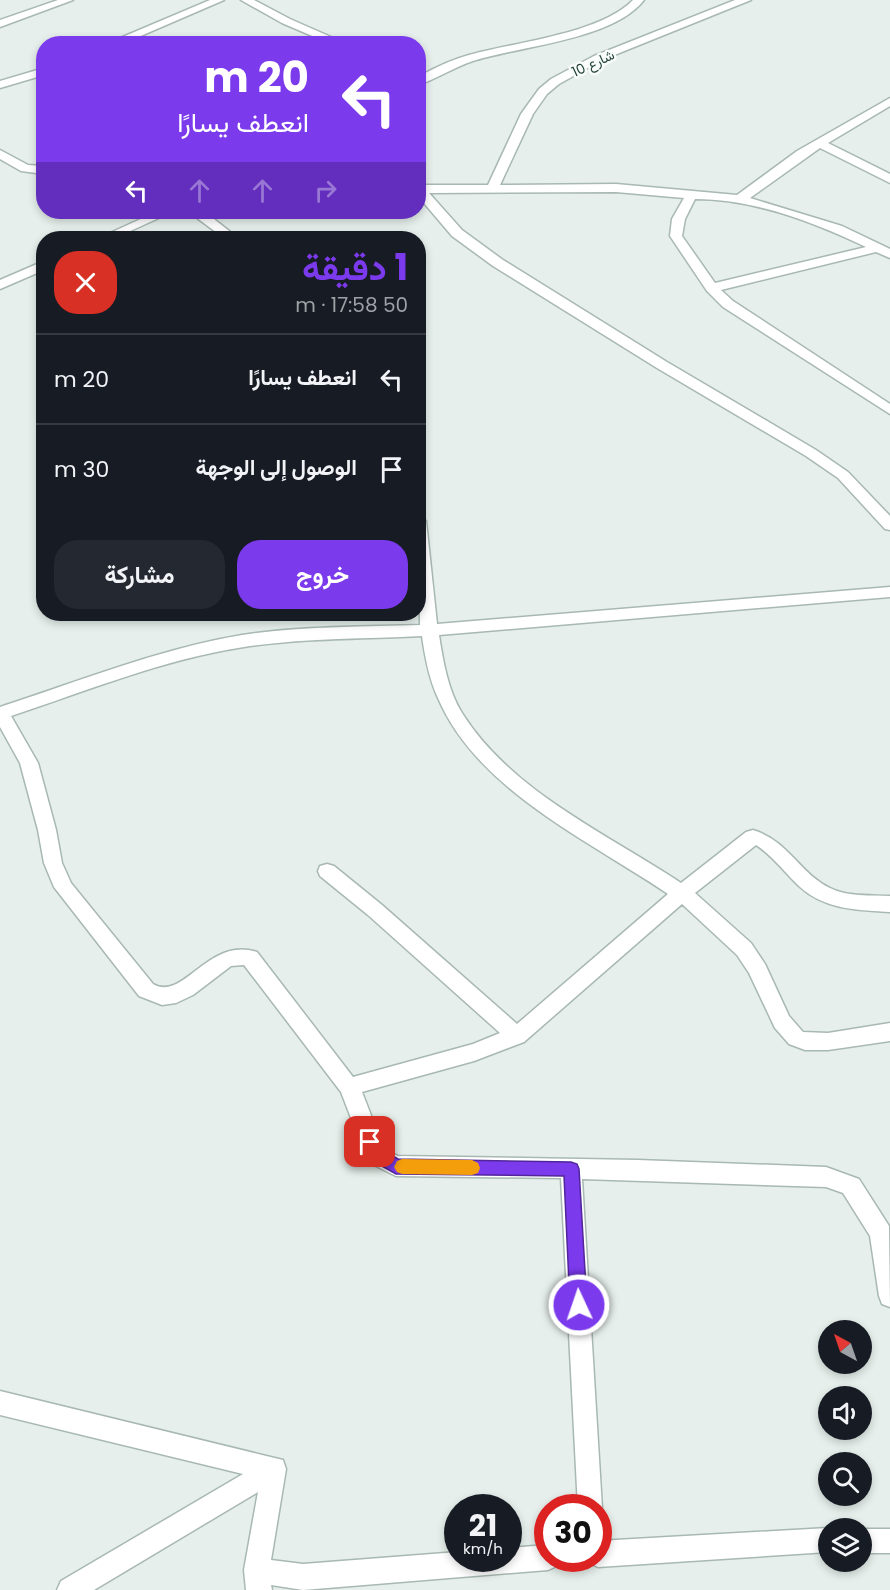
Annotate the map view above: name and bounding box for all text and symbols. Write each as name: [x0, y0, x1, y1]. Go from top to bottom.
street label: شارع 10: [568, 44, 618, 83]
text: 20 m: [204, 48, 309, 107]
icon: left: [330, 60, 408, 138]
text: انعطف يسارًا: [177, 104, 309, 141]
icon: left: [120, 174, 153, 207]
icon: ahead: [183, 174, 216, 207]
icon: ahead: [246, 174, 279, 207]
icon: right: [309, 174, 342, 207]
text: 1 دقيقة: [302, 242, 408, 293]
button: close: [54, 251, 117, 314]
text: 50 m · 17:58: [295, 291, 408, 319]
text: انعطف يسارًا: [248, 362, 357, 393]
icon: left: [375, 363, 408, 396]
text: 20 m: [54, 364, 109, 395]
text: الوصول إلى الوجهة: [196, 452, 357, 483]
icon: arrive: [375, 453, 408, 486]
text: 30 m: [54, 454, 109, 485]
button: مشاركة: [54, 540, 225, 609]
button: خروج: [237, 540, 408, 609]
pin: [344, 1116, 395, 1167]
icon: arrive: [353, 1125, 386, 1158]
position arrow: [547, 1273, 611, 1337]
north arrow: [818, 1320, 872, 1374]
map controls: [818, 1320, 872, 1572]
button: sound: [818, 1386, 872, 1440]
button: search: [818, 1452, 872, 1506]
speed limit sign: 30: [534, 1494, 612, 1572]
text: 21: [469, 1504, 497, 1547]
button: layers: [818, 1518, 872, 1572]
text: km/h: [463, 1538, 503, 1559]

